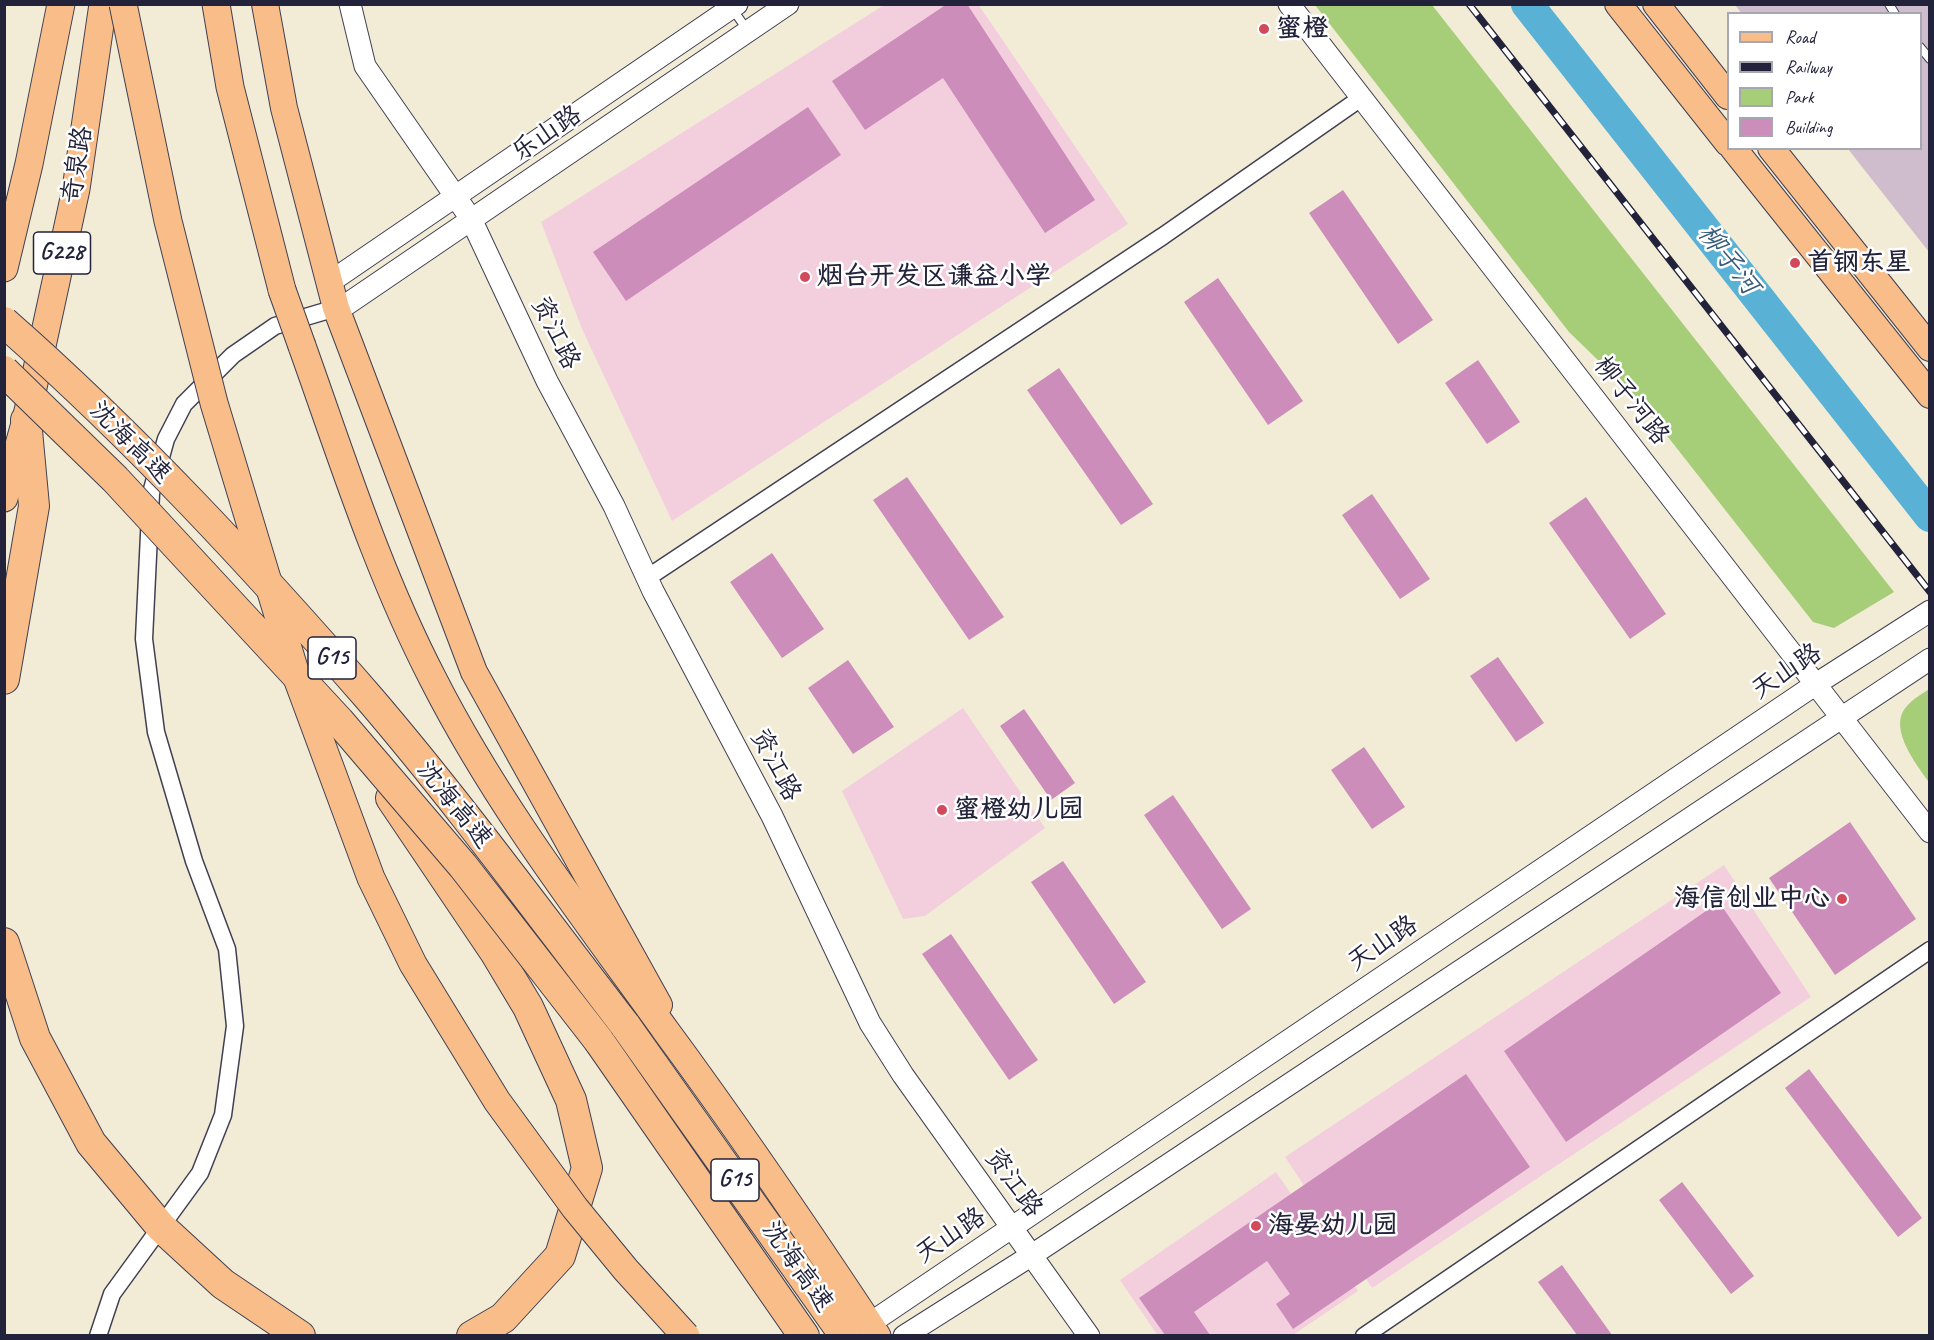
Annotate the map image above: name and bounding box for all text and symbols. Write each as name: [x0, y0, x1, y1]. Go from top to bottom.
legend: [1727, 12, 1922, 150]
place label: 蜜橙: [1276, 13, 1328, 45]
marker: 蜜橙: [1257, 22, 1271, 36]
text: Road: [1785, 26, 1815, 48]
text: Railway: [1785, 56, 1832, 78]
text: Park: [1785, 86, 1814, 108]
street label: 乐山路: [506, 99, 588, 169]
text: Building: [1785, 116, 1832, 138]
street label: 奇泉路: [56, 124, 100, 206]
water label: 柳子河: [1690, 218, 1766, 302]
road number: G228: [34, 232, 90, 274]
place label: 首钢东星: [1807, 247, 1911, 279]
marker: 首钢东星: [1788, 256, 1802, 270]
place label: 烟台开发区谦益小学: [817, 261, 1051, 293]
marker: 烟台开发区谦益小学: [798, 270, 812, 284]
street label: 资江路: [524, 291, 586, 375]
street label: 柳子河路: [1587, 350, 1675, 452]
street label: 沈海高速: [82, 395, 178, 491]
road number: G15: [308, 637, 356, 679]
street label: 天山路: [1746, 637, 1828, 707]
street label: 资江路: [743, 723, 807, 807]
street label: 沈海高速: [409, 755, 499, 855]
place label: 蜜橙幼儿园: [954, 794, 1084, 826]
marker: 蜜橙幼儿园: [935, 803, 949, 817]
place label: 海信创业中心: [1674, 883, 1830, 915]
marker: 海信创业中心: [1835, 892, 1849, 906]
street label: 天山路: [1342, 909, 1424, 979]
street label: 资江路: [977, 1142, 1049, 1224]
road number: G15: [711, 1159, 759, 1201]
street label: 天山路: [910, 1201, 992, 1271]
place label: 海晏幼儿园: [1268, 1210, 1398, 1242]
street label: 沈海高速: [754, 1215, 840, 1319]
marker: 海晏幼儿园: [1249, 1219, 1263, 1233]

